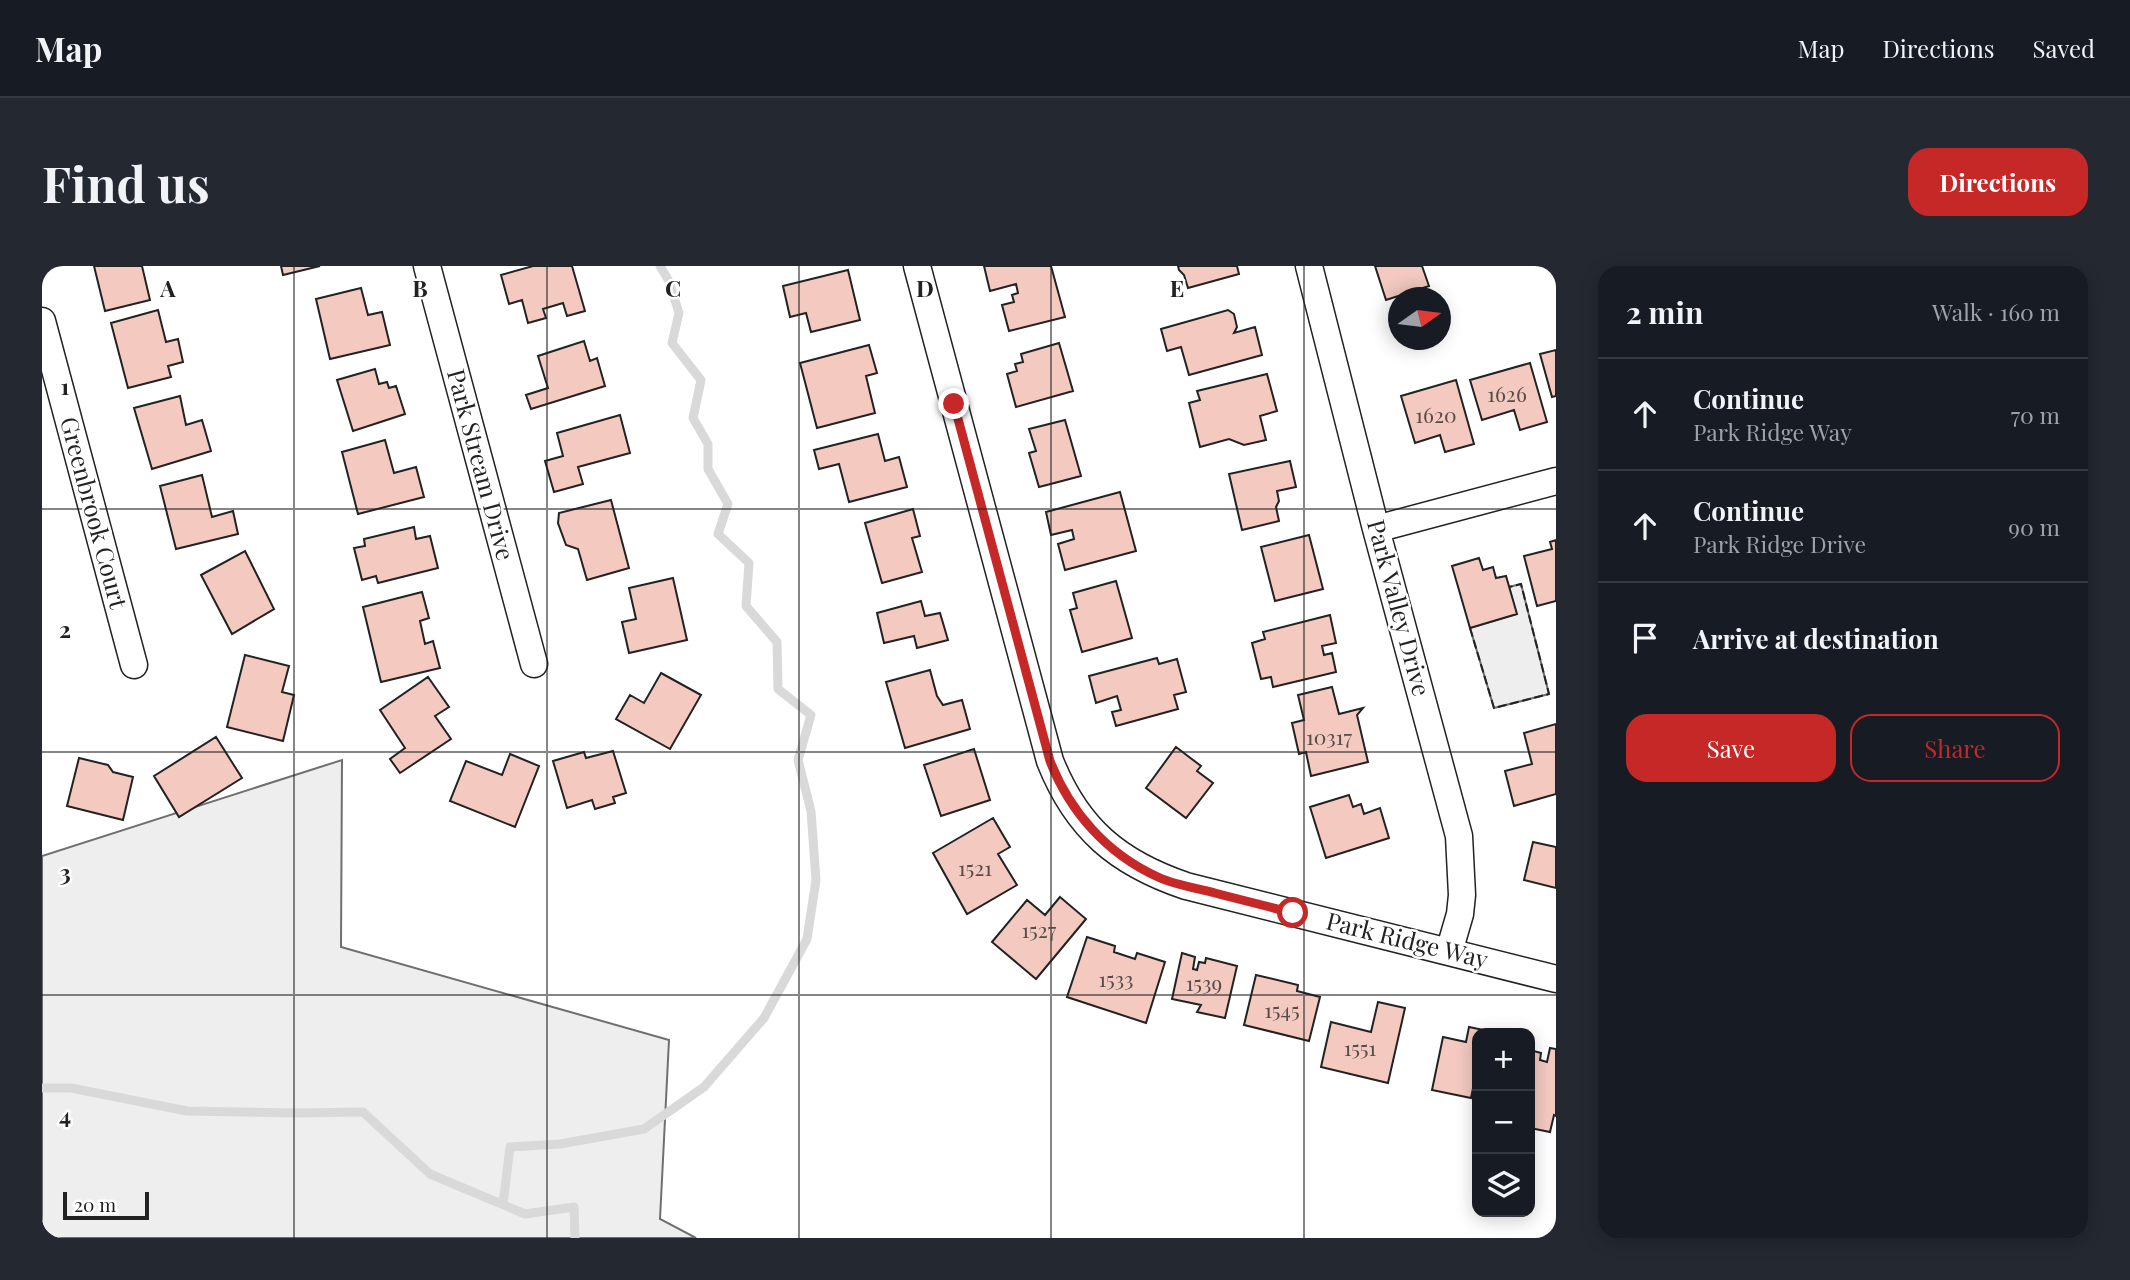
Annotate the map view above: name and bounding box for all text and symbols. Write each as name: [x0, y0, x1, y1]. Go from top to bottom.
text: Map: [35, 26, 102, 70]
text: Map: [1798, 32, 1844, 64]
text: Directions: [1882, 32, 1995, 64]
text: Saved: [2033, 32, 2095, 64]
button: Directions: [1908, 148, 2088, 216]
text: Find us: [42, 150, 210, 215]
text: A: [159, 272, 176, 303]
text: B: [412, 272, 428, 303]
text: C: [665, 272, 681, 303]
text: D: [916, 272, 934, 303]
text: E: [1170, 272, 1184, 303]
north arrow: [1388, 287, 1451, 350]
text: 2 min: [1626, 292, 1703, 332]
text: Walk · 160 m: [1932, 296, 2060, 327]
street label: Park Stream Drive: [441, 365, 523, 564]
text: 1: [61, 370, 70, 401]
house number: 1626: [1487, 379, 1527, 407]
text: Continue: [1693, 381, 1804, 416]
route end: [938, 388, 969, 419]
icon: ahead: [1626, 395, 1664, 433]
text: 70 m: [2011, 399, 2060, 430]
house number: 1620: [1415, 400, 1457, 428]
street label: Greenbrook Court: [54, 413, 136, 612]
text: Park Ridge Way: [1693, 416, 1852, 447]
text: Continue: [1693, 493, 1804, 528]
icon: ahead: [1626, 507, 1664, 545]
text: 90 m: [2008, 511, 2060, 542]
street label: Park Valley Drive: [1361, 516, 1439, 699]
text: Park Ridge Drive: [1693, 528, 1866, 559]
text: 2: [59, 613, 71, 644]
icon: arrive: [1626, 619, 1664, 657]
text: Arrive at destination: [1693, 621, 1939, 656]
button: Save: [1626, 714, 1836, 782]
button: Share: [1850, 714, 2060, 782]
house number: 10317: [1306, 722, 1353, 750]
house number: 1521: [958, 853, 992, 881]
text: 3: [59, 856, 71, 887]
route start: [1277, 897, 1308, 928]
street label: Park Ridge Way: [1323, 904, 1492, 975]
house number: 1527: [1022, 915, 1057, 943]
house number: 1533: [1098, 964, 1134, 992]
house number: 1539: [1186, 968, 1222, 996]
house number: 1545: [1264, 995, 1300, 1023]
map controls: [1472, 1028, 1535, 1217]
button: +: [1472, 1028, 1535, 1091]
house number: 1551: [1344, 1033, 1377, 1061]
button: −: [1472, 1091, 1535, 1154]
text: 4: [59, 1099, 71, 1130]
button: layers: [1472, 1154, 1535, 1217]
scale bar: [63, 1189, 149, 1221]
text: 20 m: [74, 1191, 116, 1217]

